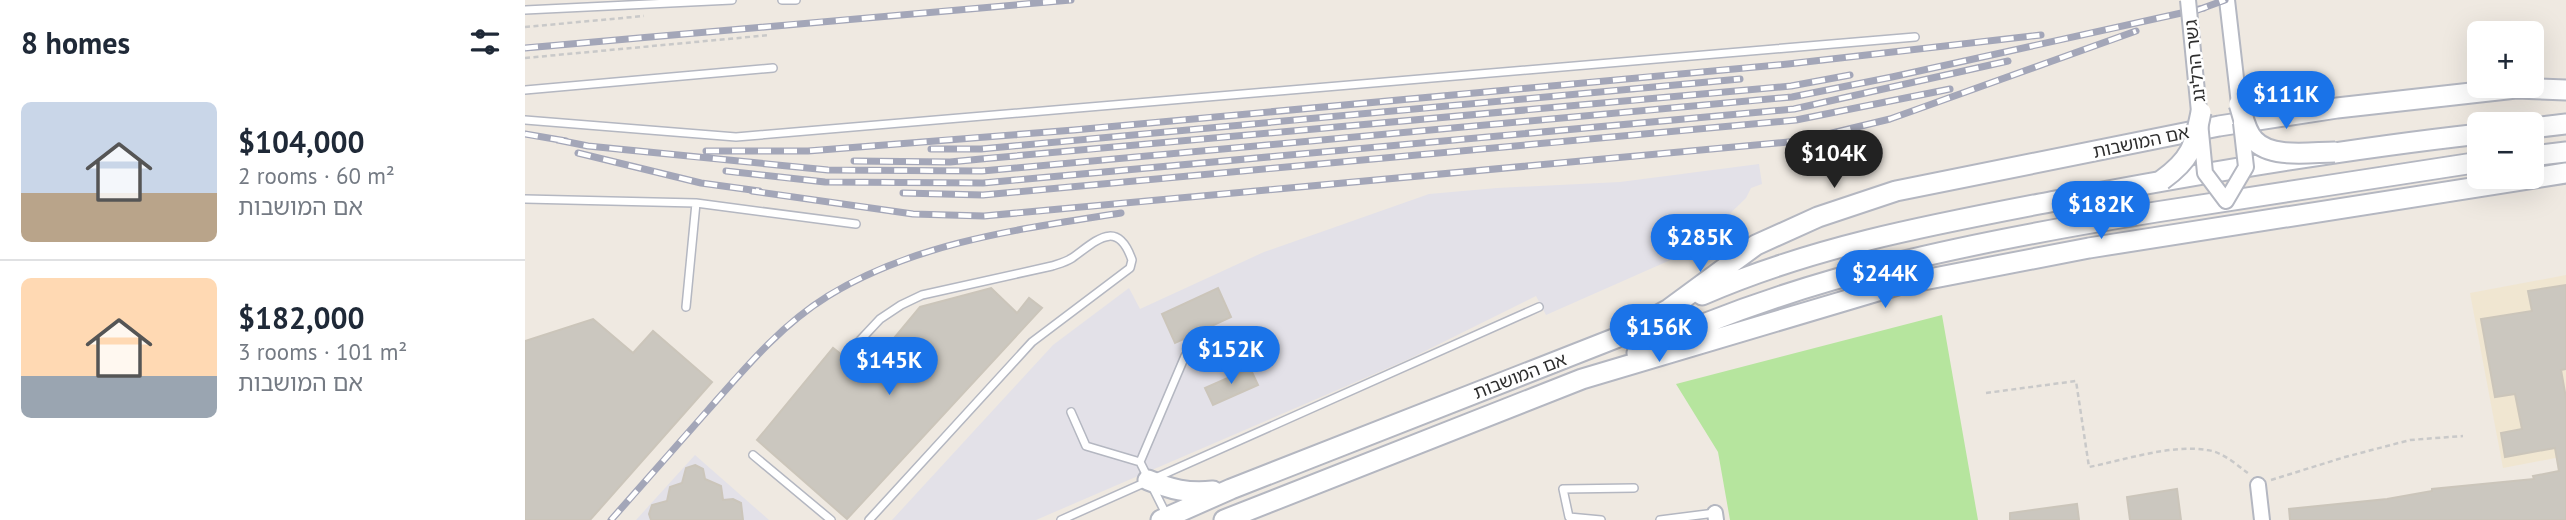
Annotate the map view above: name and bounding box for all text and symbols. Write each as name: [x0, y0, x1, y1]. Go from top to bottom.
street label: גשר הרלינג: [2179, 18, 2210, 103]
map controls: [2467, 21, 2544, 189]
button: +: [2467, 21, 2544, 98]
text: 8 homes: [21, 23, 130, 62]
icon: filters: [466, 23, 504, 61]
pin: $111K: [2237, 72, 2335, 131]
text: $111K: [2253, 79, 2319, 108]
button: −: [2467, 112, 2544, 189]
street label: אם המושבות: [2091, 120, 2191, 163]
text: $104,000: [238, 122, 365, 161]
icon: home: [77, 130, 161, 214]
pin: $104K: [1785, 130, 1883, 190]
text: $104K: [1801, 138, 1867, 167]
text: 2 rooms · 60 m²: [238, 161, 395, 190]
pin: $182K: [2052, 182, 2150, 241]
text: $182K: [2068, 189, 2134, 218]
text: אם המושבות: [238, 192, 363, 221]
pin: $285K: [1651, 215, 1749, 274]
text: $285K: [1667, 222, 1733, 251]
pin: $244K: [1836, 250, 1934, 310]
text: $244K: [1852, 258, 1918, 287]
text: $182,000: [238, 298, 365, 337]
pin: $156K: [1610, 304, 1708, 364]
icon: home: [77, 306, 161, 390]
text: $156K: [1626, 312, 1692, 341]
pin: $152K: [1182, 326, 1280, 386]
text: $152K: [1198, 334, 1264, 363]
text: 3 rooms · 101 m²: [238, 337, 407, 366]
pin: $145K: [840, 338, 938, 397]
text: $145K: [856, 345, 922, 374]
street label: אם המושבות: [1470, 347, 1570, 404]
text: אם המושבות: [238, 368, 363, 397]

